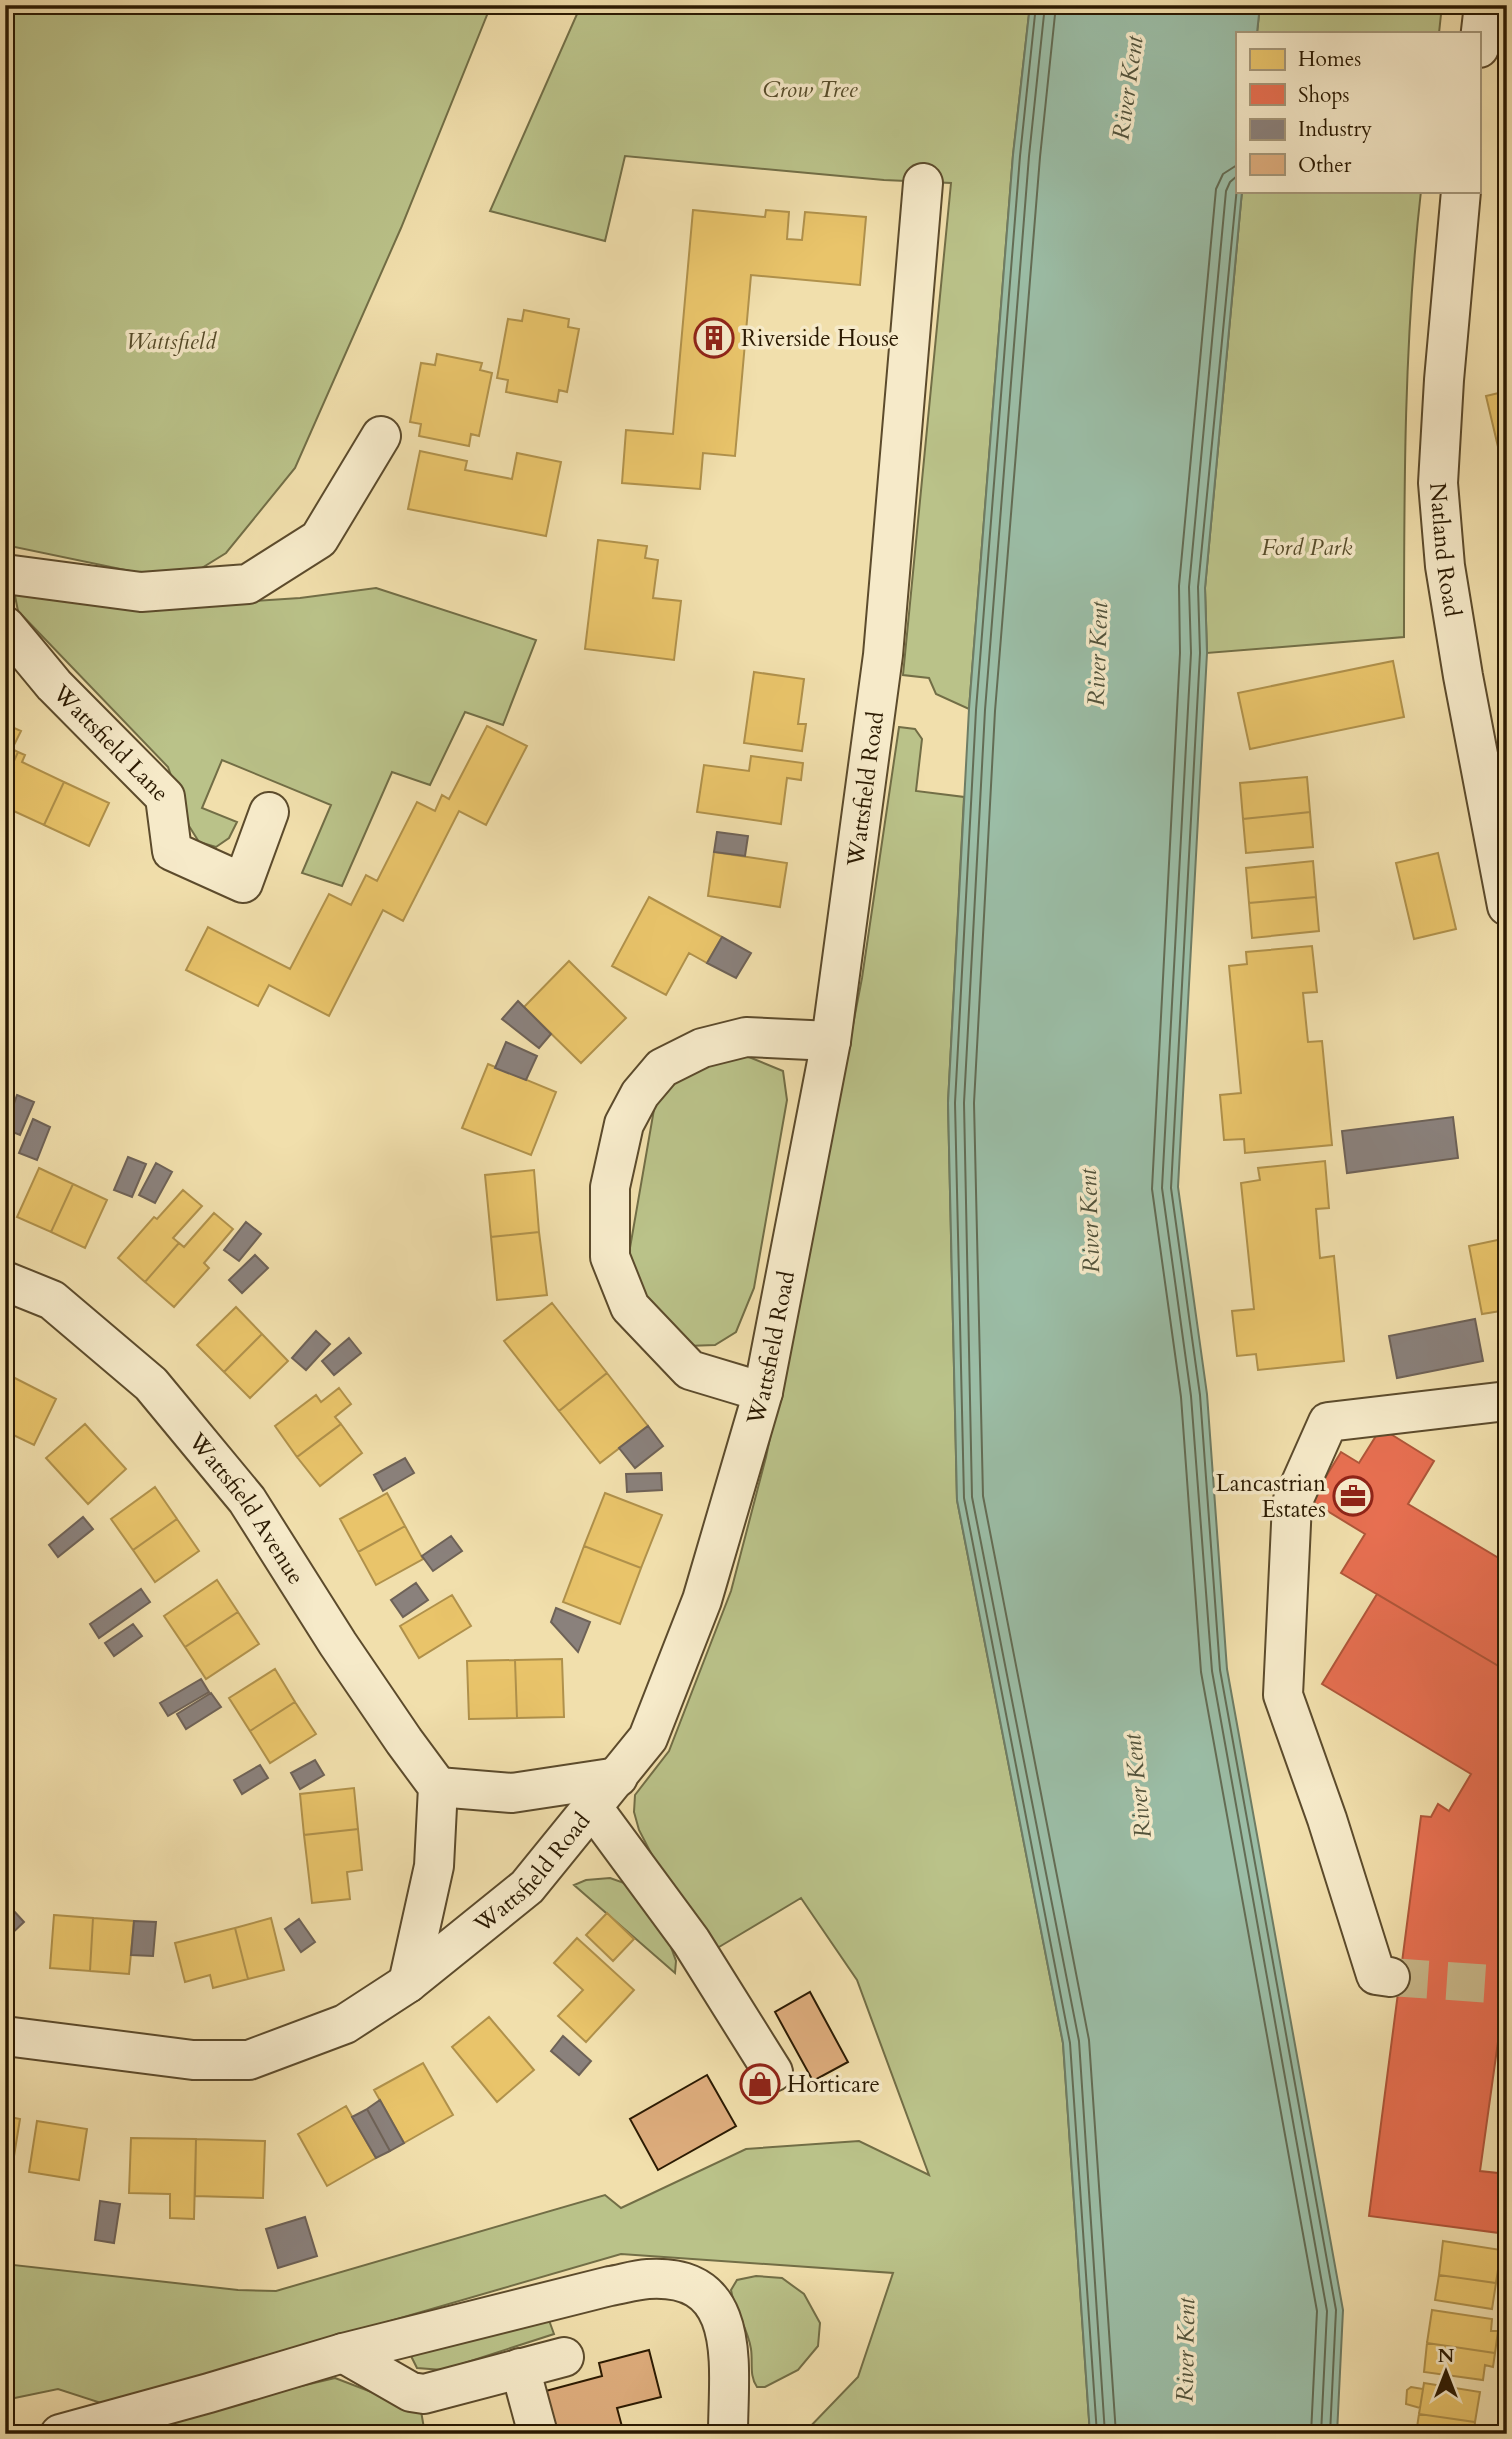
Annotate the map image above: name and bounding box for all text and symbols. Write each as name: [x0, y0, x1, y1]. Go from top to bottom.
legend: [1236, 32, 1480, 192]
water label: River Kent: [1104, 33, 1152, 142]
text: Homes: [1298, 45, 1361, 74]
park label: Crow Tree: [762, 74, 858, 105]
text: Shops: [1298, 81, 1350, 110]
text: Industry: [1298, 115, 1372, 144]
text: Other: [1298, 151, 1352, 180]
building icon: Riverside House: [693, 317, 735, 359]
place label: Riverside House: [741, 323, 899, 354]
park label: Wattsfield: [126, 326, 217, 357]
street label: Natland Road: [1423, 481, 1469, 620]
park label: Ford Park: [1262, 532, 1353, 563]
water label: River Kent: [1080, 600, 1116, 707]
street label: Wattsfield Lane: [46, 677, 176, 808]
street label: Wattsfield Road: [839, 709, 891, 869]
water label: River Kent: [1072, 1167, 1108, 1274]
street label: Wattsfield Road: [739, 1268, 802, 1429]
street label: Wattsfield Avenue: [181, 1425, 312, 1590]
place label: Lancastrian Estates: [1216, 1468, 1326, 1525]
office icon: Lancastrian Estates: [1332, 1475, 1374, 1517]
water label: River Kent: [1116, 1731, 1160, 1840]
street label: Wattsfield Road: [467, 1805, 597, 1940]
shop icon: Horticare: [739, 2063, 781, 2105]
place label: Horticare: [787, 2069, 880, 2100]
water label: River Kent: [1169, 2296, 1203, 2403]
north arrow: [1410, 2338, 1480, 2408]
text: N: [1438, 2343, 1455, 2369]

